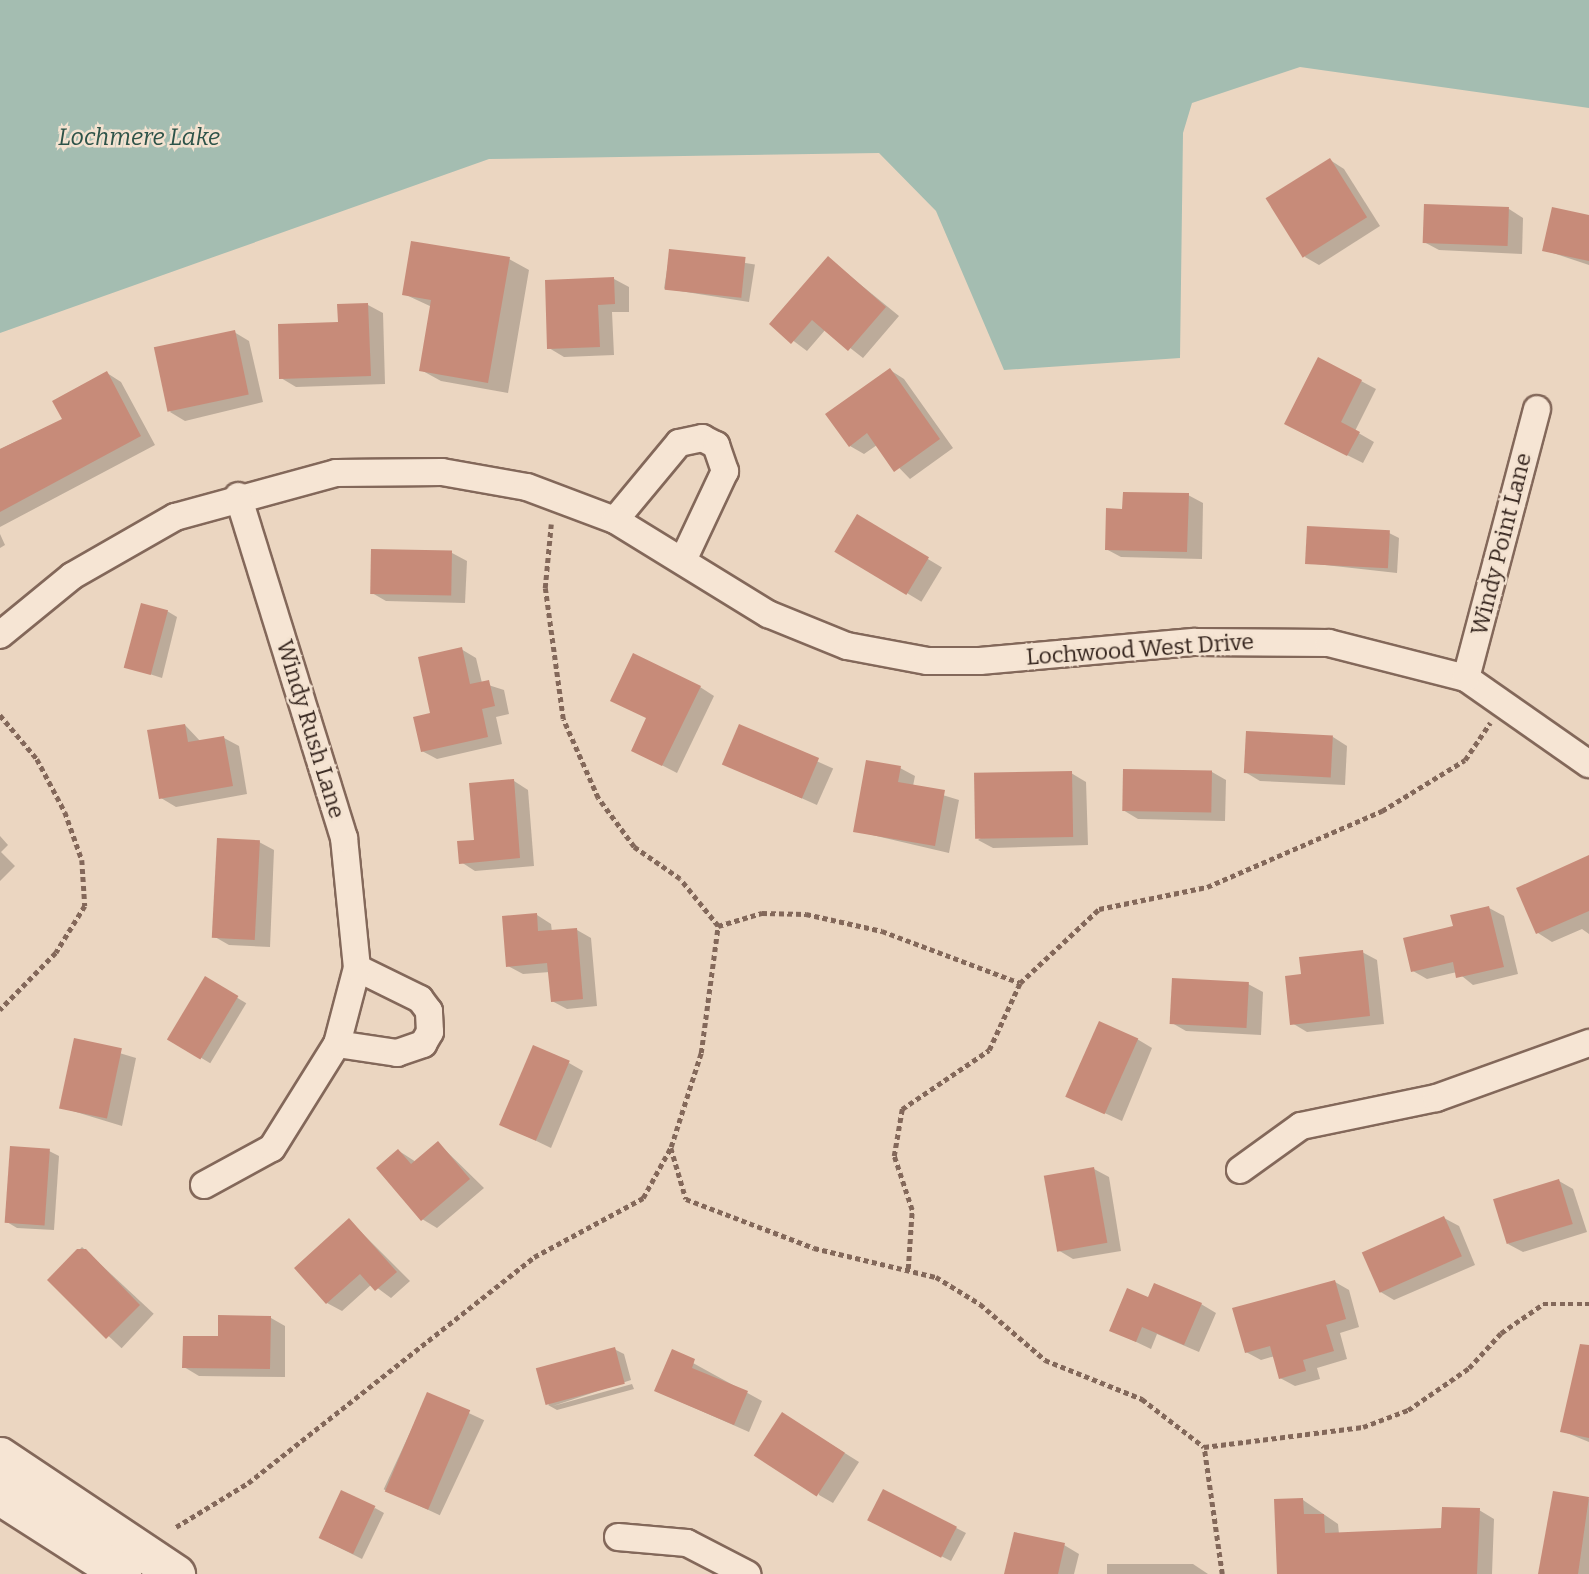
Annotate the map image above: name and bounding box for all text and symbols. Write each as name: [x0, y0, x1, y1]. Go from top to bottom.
water label: Lochmere Lake: [58, 124, 220, 152]
street label: Windy Point Lane: [1465, 450, 1537, 638]
street label: Lochwood West Drive: [1025, 627, 1255, 671]
street label: Windy Rush Lane: [271, 636, 351, 822]

